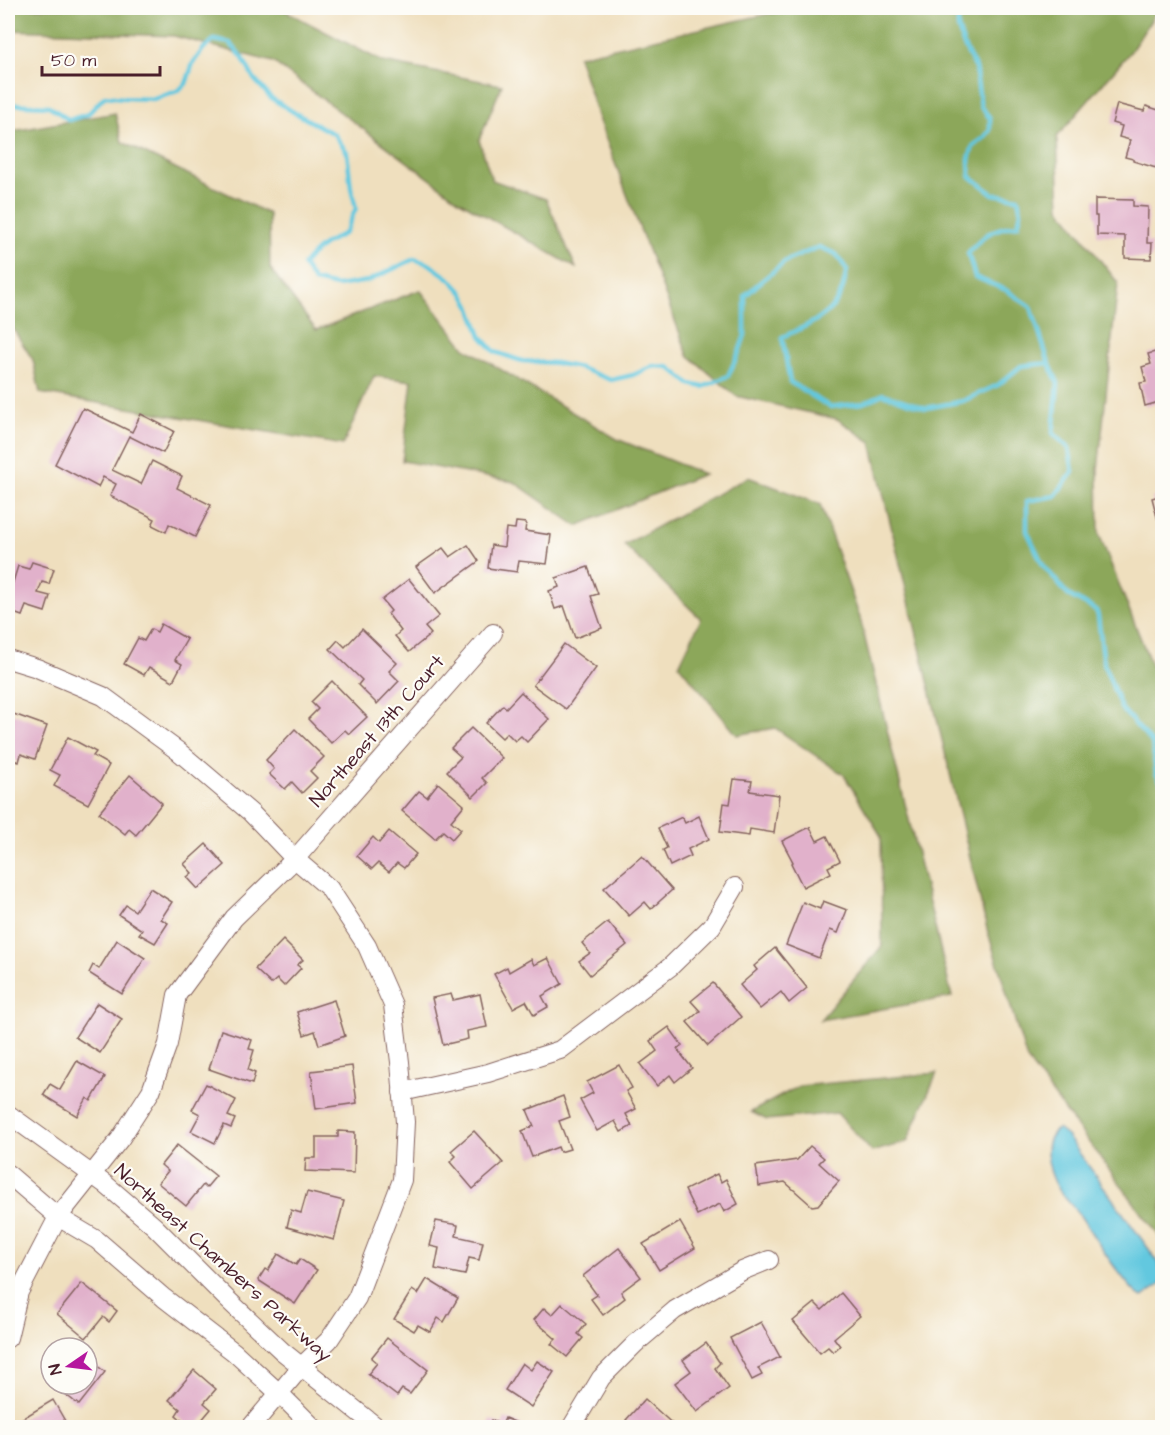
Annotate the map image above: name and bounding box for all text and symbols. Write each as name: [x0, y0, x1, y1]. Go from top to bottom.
scale bar: [42, 39, 160, 77]
text: 50 m: [51, 48, 96, 73]
street label: Northeast 13th Court: [303, 649, 451, 813]
street label: Northeast Chambers Parkway: [107, 1157, 338, 1369]
north arrow: [39, 1336, 99, 1396]
text: N: [44, 1362, 67, 1377]

